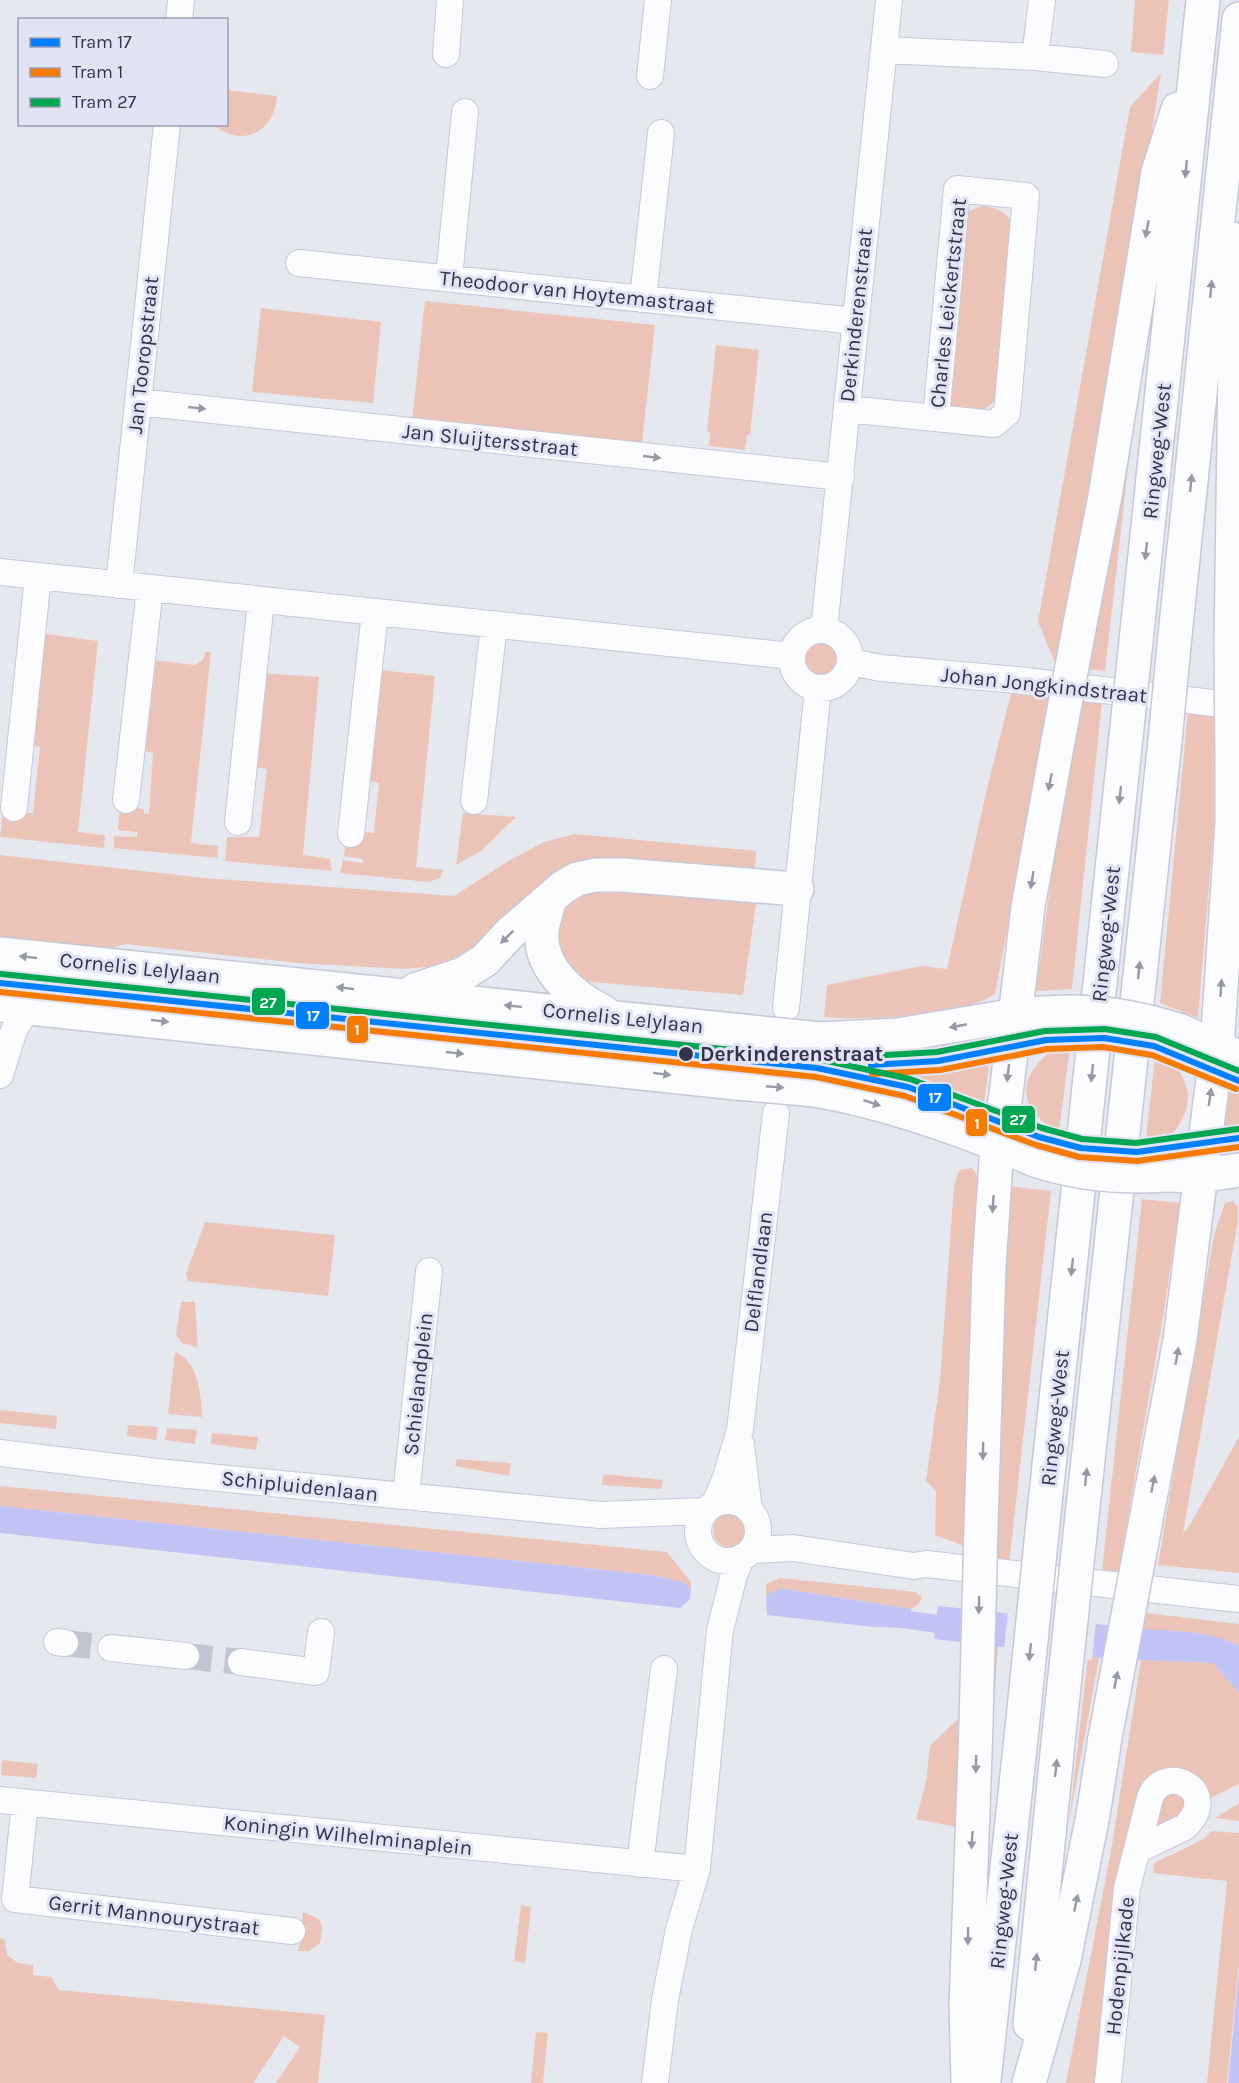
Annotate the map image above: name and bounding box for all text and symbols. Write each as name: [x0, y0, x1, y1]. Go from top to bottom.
legend: [18, 18, 228, 126]
text: Tram 17: [72, 31, 132, 53]
text: Tram 1: [72, 61, 123, 83]
text: Tram 27: [72, 91, 137, 113]
one-way arrow: [1181, 159, 1191, 178]
street label: Charles Leickertstraat: [925, 197, 971, 409]
one-way arrow: [1142, 220, 1151, 239]
street label: Derkinderenstraat: [835, 227, 877, 403]
street label: Theodoor van Hoytemastraat: [439, 266, 716, 318]
street label: Jan Tooropstraat: [123, 275, 163, 435]
one-way arrow: [1206, 279, 1216, 298]
street label: Ringweg-West: [1138, 382, 1176, 520]
one-way arrow: [187, 404, 206, 413]
street label: Jan Sluijtersstraat: [401, 419, 579, 461]
one-way arrow: [643, 453, 662, 462]
one-way arrow: [1186, 473, 1196, 492]
one-way arrow: [1141, 541, 1151, 560]
street label: Johan Jongkindstraat: [940, 662, 1148, 708]
one-way arrow: [1045, 772, 1054, 791]
one-way arrow: [1115, 786, 1125, 805]
street label: Ringweg-West: [1087, 865, 1125, 1003]
one-way arrow: [1028, 871, 1037, 890]
one-way arrow: [499, 930, 514, 944]
street label: Cornelis Lelylaan: [58, 948, 222, 988]
one-way arrow: [19, 952, 38, 961]
one-way arrow: [1134, 960, 1144, 979]
one-way arrow: [1217, 979, 1226, 998]
one-way arrow: [335, 984, 354, 993]
line badge: 27: [251, 987, 286, 1016]
text: 27: [259, 993, 277, 1012]
street label: Cornelis Lelylaan: [541, 998, 705, 1038]
line badge: 17: [295, 1001, 330, 1030]
one-way arrow: [504, 1001, 523, 1011]
text: 17: [306, 1006, 320, 1025]
line badge: 1: [346, 1015, 369, 1044]
one-way arrow: [151, 1016, 170, 1026]
text: 1: [354, 1020, 360, 1039]
one-way arrow: [948, 1022, 967, 1031]
place label: Derkinderenstraat: [700, 1042, 883, 1066]
marker: Derkinderenstraat: [677, 1045, 695, 1063]
one-way arrow: [445, 1048, 464, 1058]
one-way arrow: [1087, 1063, 1097, 1082]
one-way arrow: [1003, 1064, 1013, 1083]
one-way arrow: [653, 1070, 672, 1079]
one-way arrow: [766, 1082, 785, 1092]
line badge: 17: [917, 1083, 952, 1112]
one-way arrow: [1206, 1087, 1215, 1106]
text: 17: [928, 1088, 942, 1107]
one-way arrow: [863, 1098, 881, 1108]
line badge: 27: [1001, 1105, 1036, 1134]
line badge: 1: [965, 1108, 988, 1137]
text: 27: [1009, 1110, 1027, 1129]
text: 1: [974, 1114, 980, 1133]
one-way arrow: [988, 1195, 998, 1214]
street label: Delflandlaan: [739, 1210, 777, 1334]
one-way arrow: [1067, 1257, 1077, 1276]
street label: Schielandplein: [399, 1311, 437, 1457]
one-way arrow: [1173, 1346, 1182, 1365]
street label: Ringweg-West: [1036, 1349, 1074, 1487]
one-way arrow: [978, 1442, 988, 1461]
street label: Schipluidenlaan: [221, 1466, 379, 1506]
one-way arrow: [1082, 1468, 1091, 1487]
one-way arrow: [1149, 1474, 1158, 1493]
one-way arrow: [975, 1596, 984, 1615]
one-way arrow: [1025, 1643, 1035, 1662]
one-way arrow: [1112, 1670, 1121, 1689]
one-way arrow: [971, 1754, 980, 1773]
one-way arrow: [1051, 1759, 1060, 1778]
street label: Koningin Wilhelminaplein: [222, 1810, 474, 1860]
one-way arrow: [967, 1830, 977, 1849]
street label: Ringweg-West: [985, 1832, 1023, 1970]
street label: Gerrit Mannourystraat: [47, 1890, 261, 1940]
one-way arrow: [1071, 1893, 1081, 1912]
street label: Hodenpijlkade: [1101, 1896, 1139, 2036]
one-way arrow: [963, 1927, 972, 1946]
one-way arrow: [1031, 1953, 1041, 1972]

